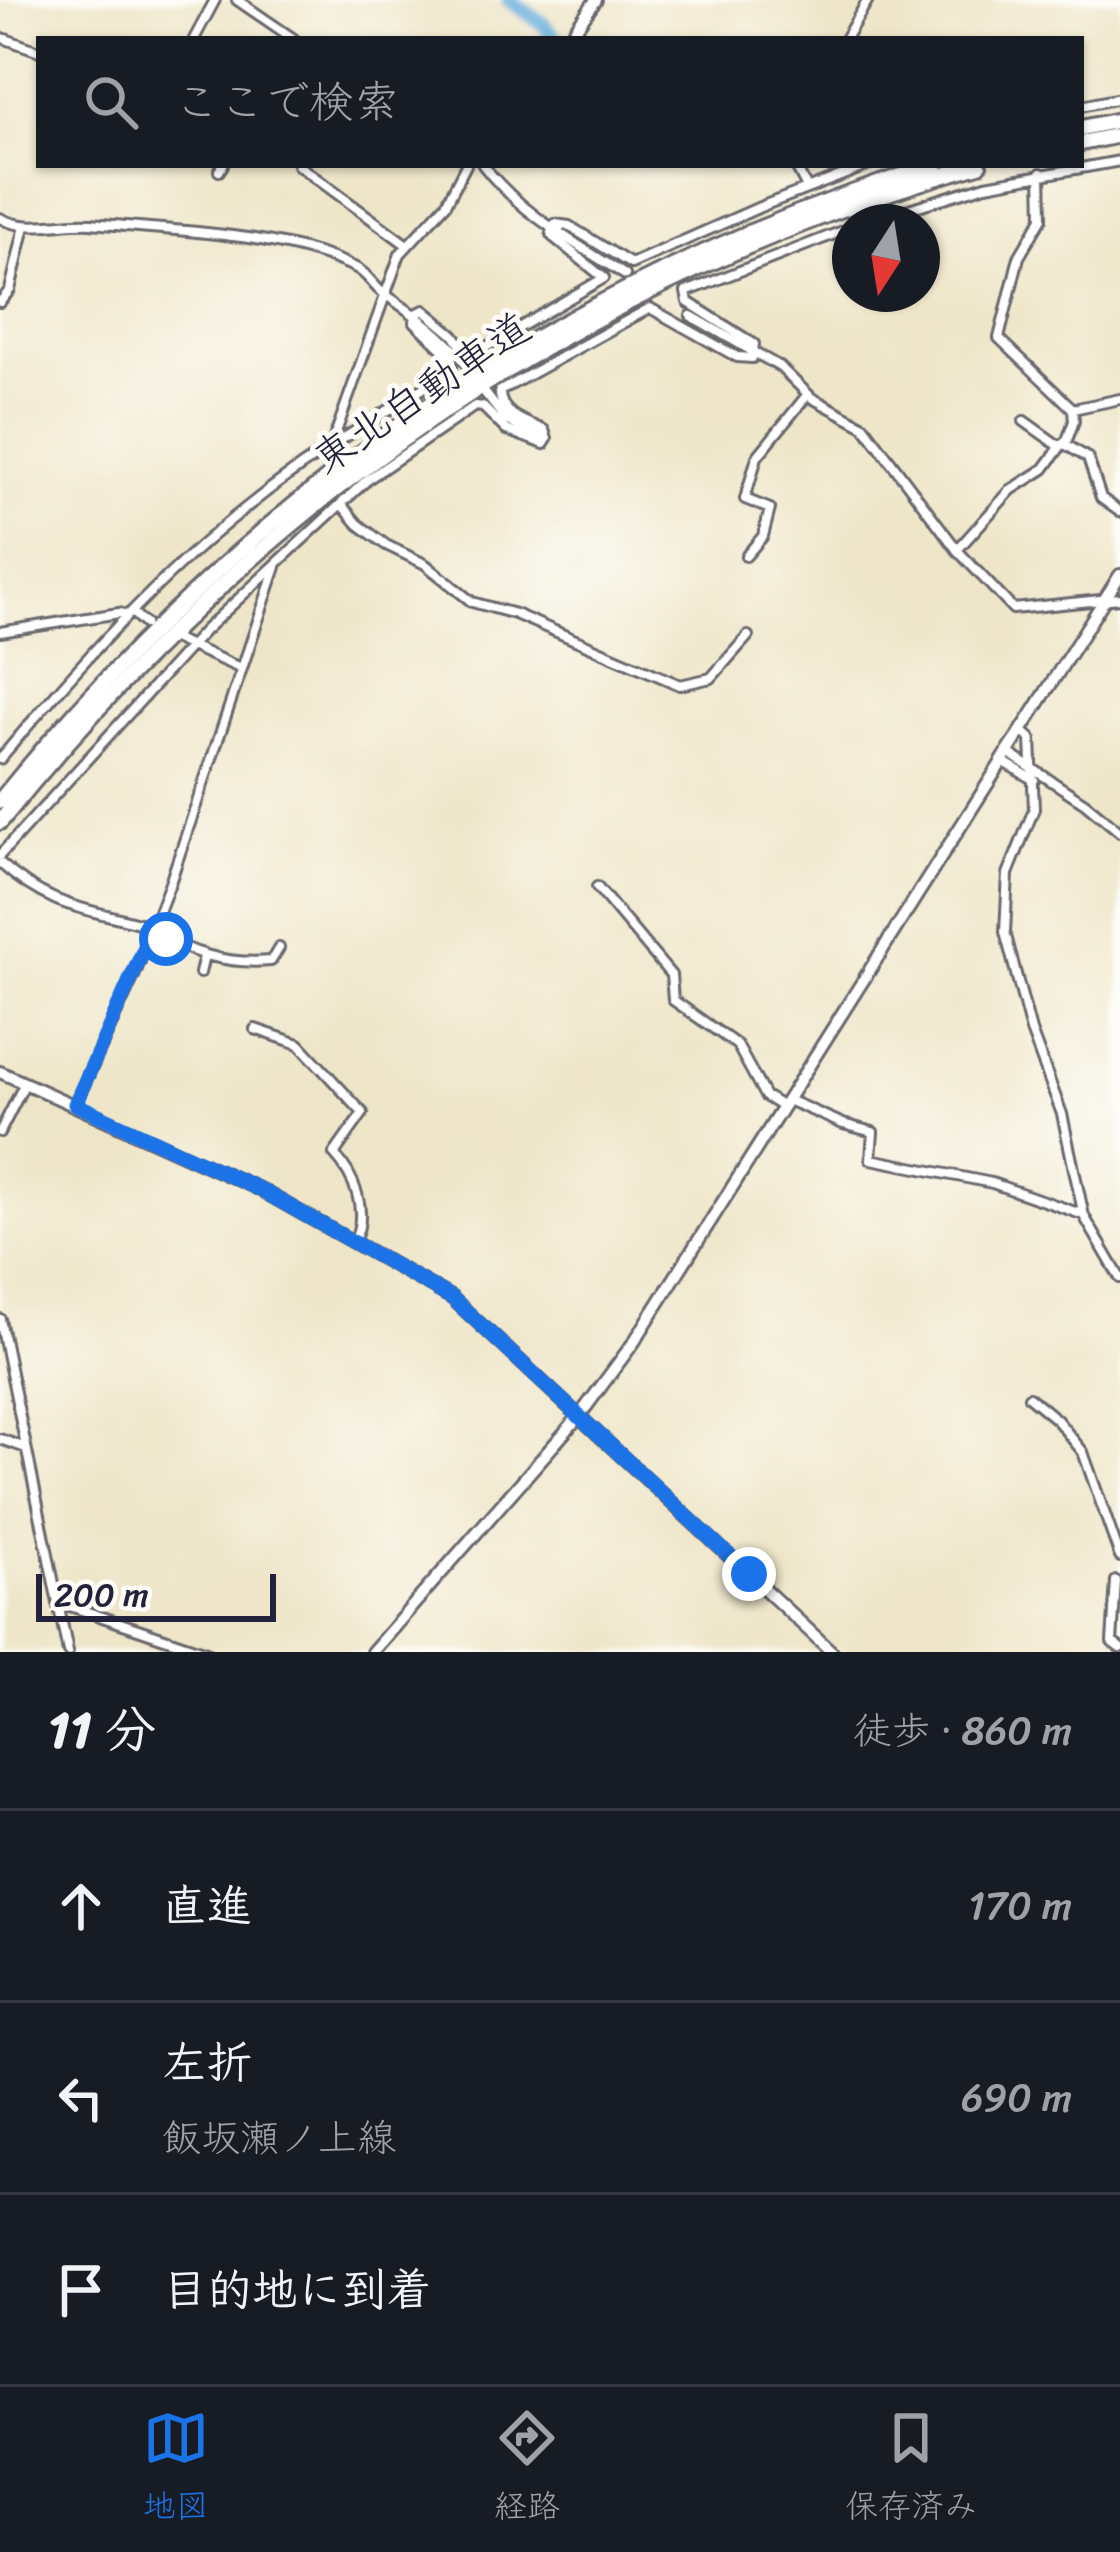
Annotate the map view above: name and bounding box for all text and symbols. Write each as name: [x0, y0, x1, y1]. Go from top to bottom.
search box: [36, 36, 1084, 168]
text: ここで検索: [174, 62, 399, 142]
icon: search: [78, 69, 144, 135]
north arrow: [832, 204, 940, 312]
street label: 東北自動車道: [296, 292, 547, 494]
route start: [139, 912, 193, 966]
route end: [722, 1547, 776, 1601]
text: 200 m: [54, 1566, 149, 1624]
scale bar: [36, 1568, 276, 1621]
text: 11 分: [48, 1685, 156, 1775]
text: 徒歩 · 860 m: [853, 1696, 1072, 1765]
text: 直進: [162, 1866, 252, 1946]
text: 170 m: [968, 1871, 1072, 1940]
icon: ahead: [48, 1873, 114, 1939]
text: 左折: [162, 2023, 252, 2103]
text: 690 m: [961, 2063, 1072, 2132]
icon: left: [48, 2065, 114, 2131]
text: 飯坂瀬ノ上線: [162, 2103, 396, 2172]
text: 目的地に到着: [162, 2250, 432, 2330]
icon: arrive: [48, 2257, 114, 2323]
tab: 地図: [143, 2405, 209, 2535]
tab: 経路: [494, 2405, 560, 2535]
tab: 保存済み: [845, 2405, 977, 2535]

